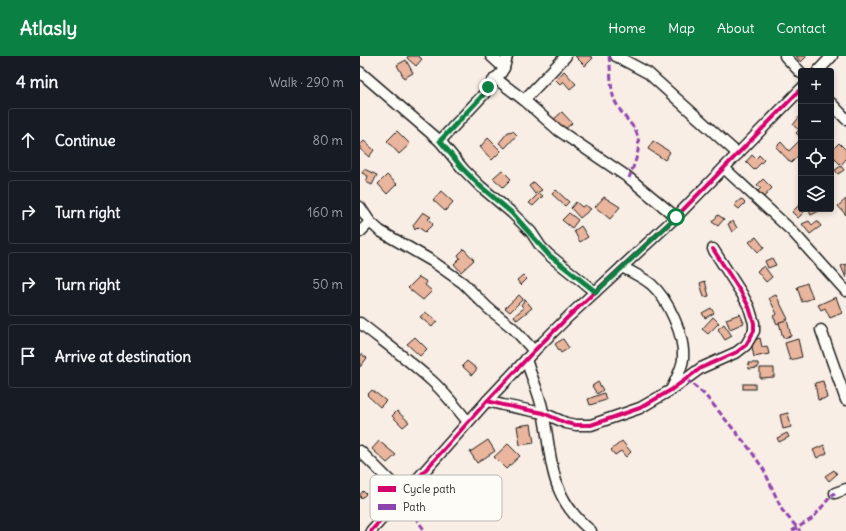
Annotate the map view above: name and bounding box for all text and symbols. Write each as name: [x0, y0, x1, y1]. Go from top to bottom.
text: Atlasly: [20, 16, 77, 40]
text: Home: [608, 19, 646, 37]
text: Map: [668, 19, 695, 37]
text: About: [717, 19, 755, 37]
text: Contact: [777, 19, 826, 37]
map controls: [798, 68, 834, 212]
button: +: [798, 68, 834, 104]
text: 4 min: [16, 71, 58, 93]
text: Walk · 290 m: [269, 74, 344, 91]
route end: [479, 78, 497, 96]
button: −: [798, 104, 834, 140]
icon: ahead: [17, 129, 39, 151]
text: Continue: [55, 131, 116, 150]
text: 80 m: [312, 132, 343, 149]
button: locate: [798, 140, 834, 176]
button: layers: [798, 176, 834, 212]
icon: right: [17, 201, 39, 223]
text: Turn right: [55, 203, 120, 222]
text: 160 m: [307, 204, 343, 221]
route start: [667, 208, 685, 226]
icon: right: [17, 273, 39, 295]
text: Turn right: [55, 275, 120, 294]
text: 50 m: [312, 276, 343, 293]
icon: arrive: [17, 345, 39, 367]
text: Arrive at destination: [55, 347, 191, 366]
legend: [370, 475, 502, 521]
text: Cycle path: [403, 482, 456, 496]
text: Path: [403, 500, 426, 514]

